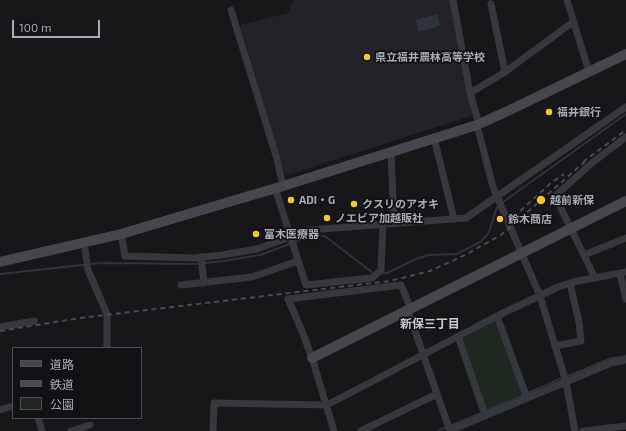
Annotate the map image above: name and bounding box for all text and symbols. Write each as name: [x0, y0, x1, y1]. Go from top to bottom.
scale bar: [14, 12, 102, 38]
text: 100 m: [19, 20, 51, 34]
place label: 県立福井農林高等学校: [375, 50, 485, 64]
marker: 県立福井農林高等学校: [362, 52, 372, 62]
place label: 福井銀行: [557, 105, 601, 119]
marker: 福井銀行: [544, 107, 554, 117]
place label: ADI・G: [299, 193, 335, 207]
place label: 越前新保: [550, 193, 594, 207]
marker: 越前新保: [535, 194, 547, 206]
marker: ADI・G: [286, 195, 296, 205]
place label: クスリのアオキ: [362, 197, 439, 211]
marker: クスリのアオキ: [349, 199, 359, 209]
place label: ノエビア加越販社: [335, 211, 423, 225]
place label: 鈴木商店: [508, 212, 552, 226]
marker: ノエビア加越販社: [322, 213, 332, 223]
marker: 鈴木商店: [495, 214, 505, 224]
place label: 冨木医療器: [264, 227, 319, 241]
marker: 冨木医療器: [251, 229, 261, 239]
district label: 新保三丁目: [400, 317, 460, 331]
legend: [12, 347, 142, 419]
text: 道路: [50, 357, 74, 371]
text: 鉄道: [50, 377, 74, 391]
text: 公園: [50, 397, 74, 411]

